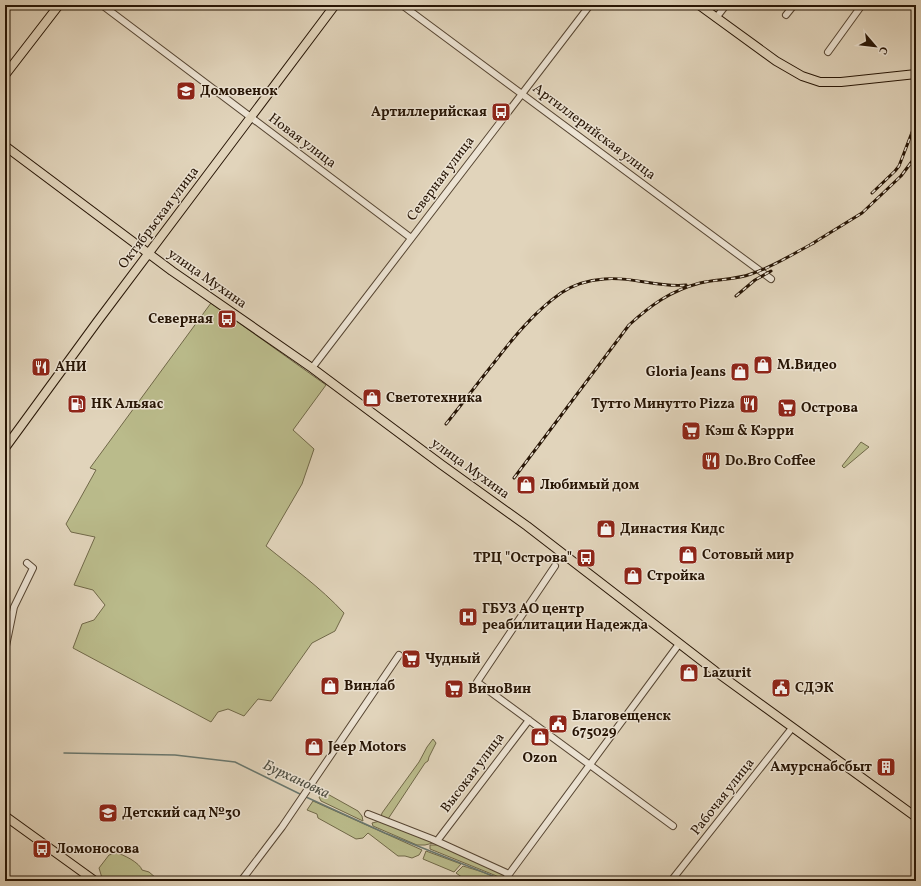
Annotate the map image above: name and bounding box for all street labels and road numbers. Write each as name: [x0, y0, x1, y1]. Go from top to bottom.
street label: Артиллерийская улица: [529, 79, 660, 185]
street label: Новая улица: [264, 109, 340, 173]
street label: Северная улица: [403, 133, 479, 225]
street label: Октябрьская улица: [114, 163, 204, 273]
street label: улица Мухина: [163, 245, 251, 313]
street label: улица Мухина: [427, 434, 513, 504]
street label: Высокая улица: [437, 729, 509, 817]
street label: Рабочая улица: [687, 754, 759, 840]

